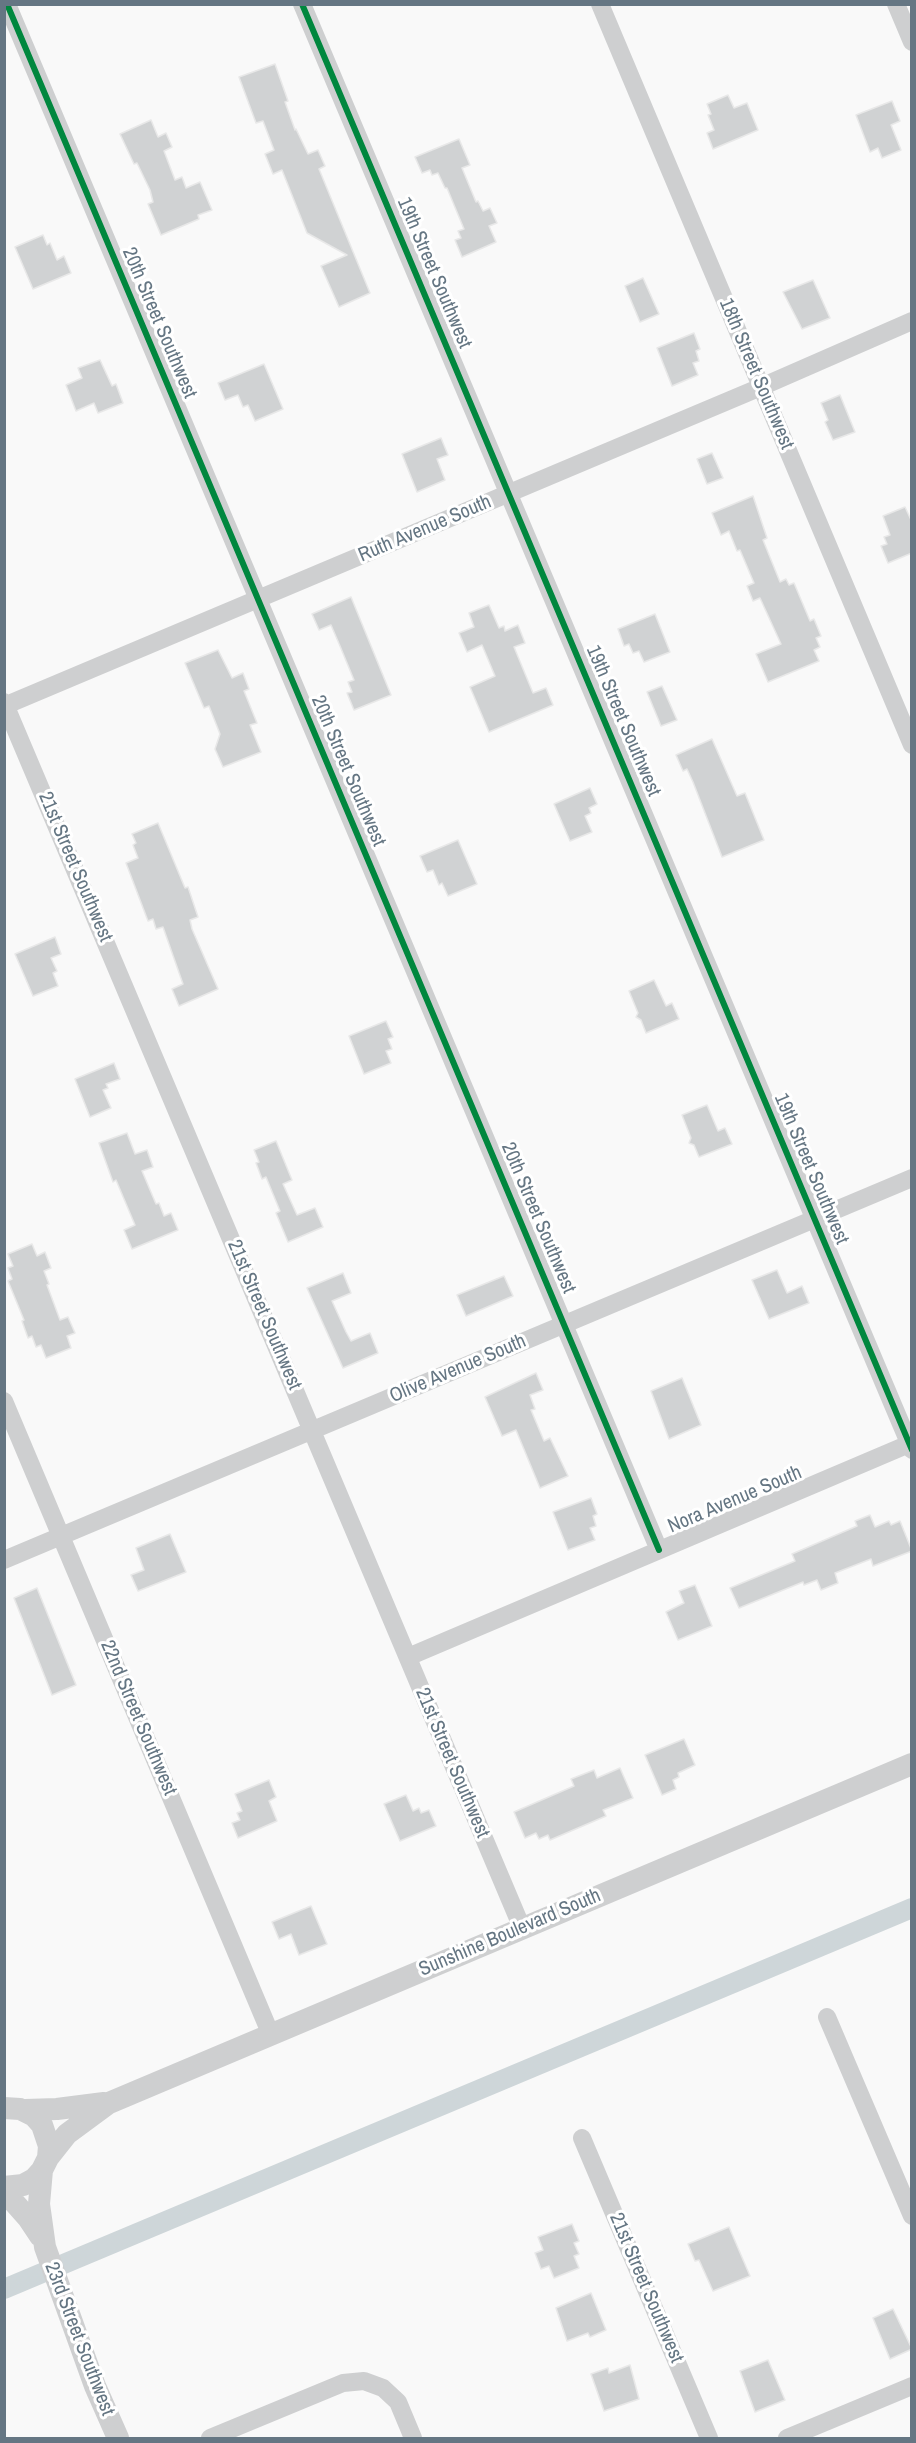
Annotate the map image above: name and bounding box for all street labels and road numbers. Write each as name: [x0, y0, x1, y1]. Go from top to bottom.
street label: 19th Street Southwest: [391, 194, 477, 352]
street label: 20th Street Southwest: [116, 244, 202, 402]
street label: 18th Street Southwest: [713, 295, 799, 453]
street label: Ruth Avenue South: [355, 490, 495, 568]
street label: 19th Street Southwest: [580, 642, 666, 800]
street label: 20th Street Southwest: [305, 692, 391, 850]
street label: 21st Street Southwest: [33, 788, 117, 946]
street label: 19th Street Southwest: [768, 1090, 854, 1248]
street label: 20th Street Southwest: [495, 1139, 581, 1297]
street label: 21st Street Southwest: [222, 1236, 306, 1394]
street label: Olive Avenue South: [386, 1330, 530, 1408]
street label: Nora Avenue South: [665, 1461, 805, 1539]
street label: 22nd Street Southwest: [95, 1637, 181, 1799]
street label: 21st Street Southwest: [410, 1684, 494, 1842]
street label: Sunshine Boulevard South: [416, 1884, 604, 1982]
street label: 21st Street Southwest: [604, 2209, 688, 2367]
street label: 23rd Street Southwest: [39, 2259, 119, 2419]

